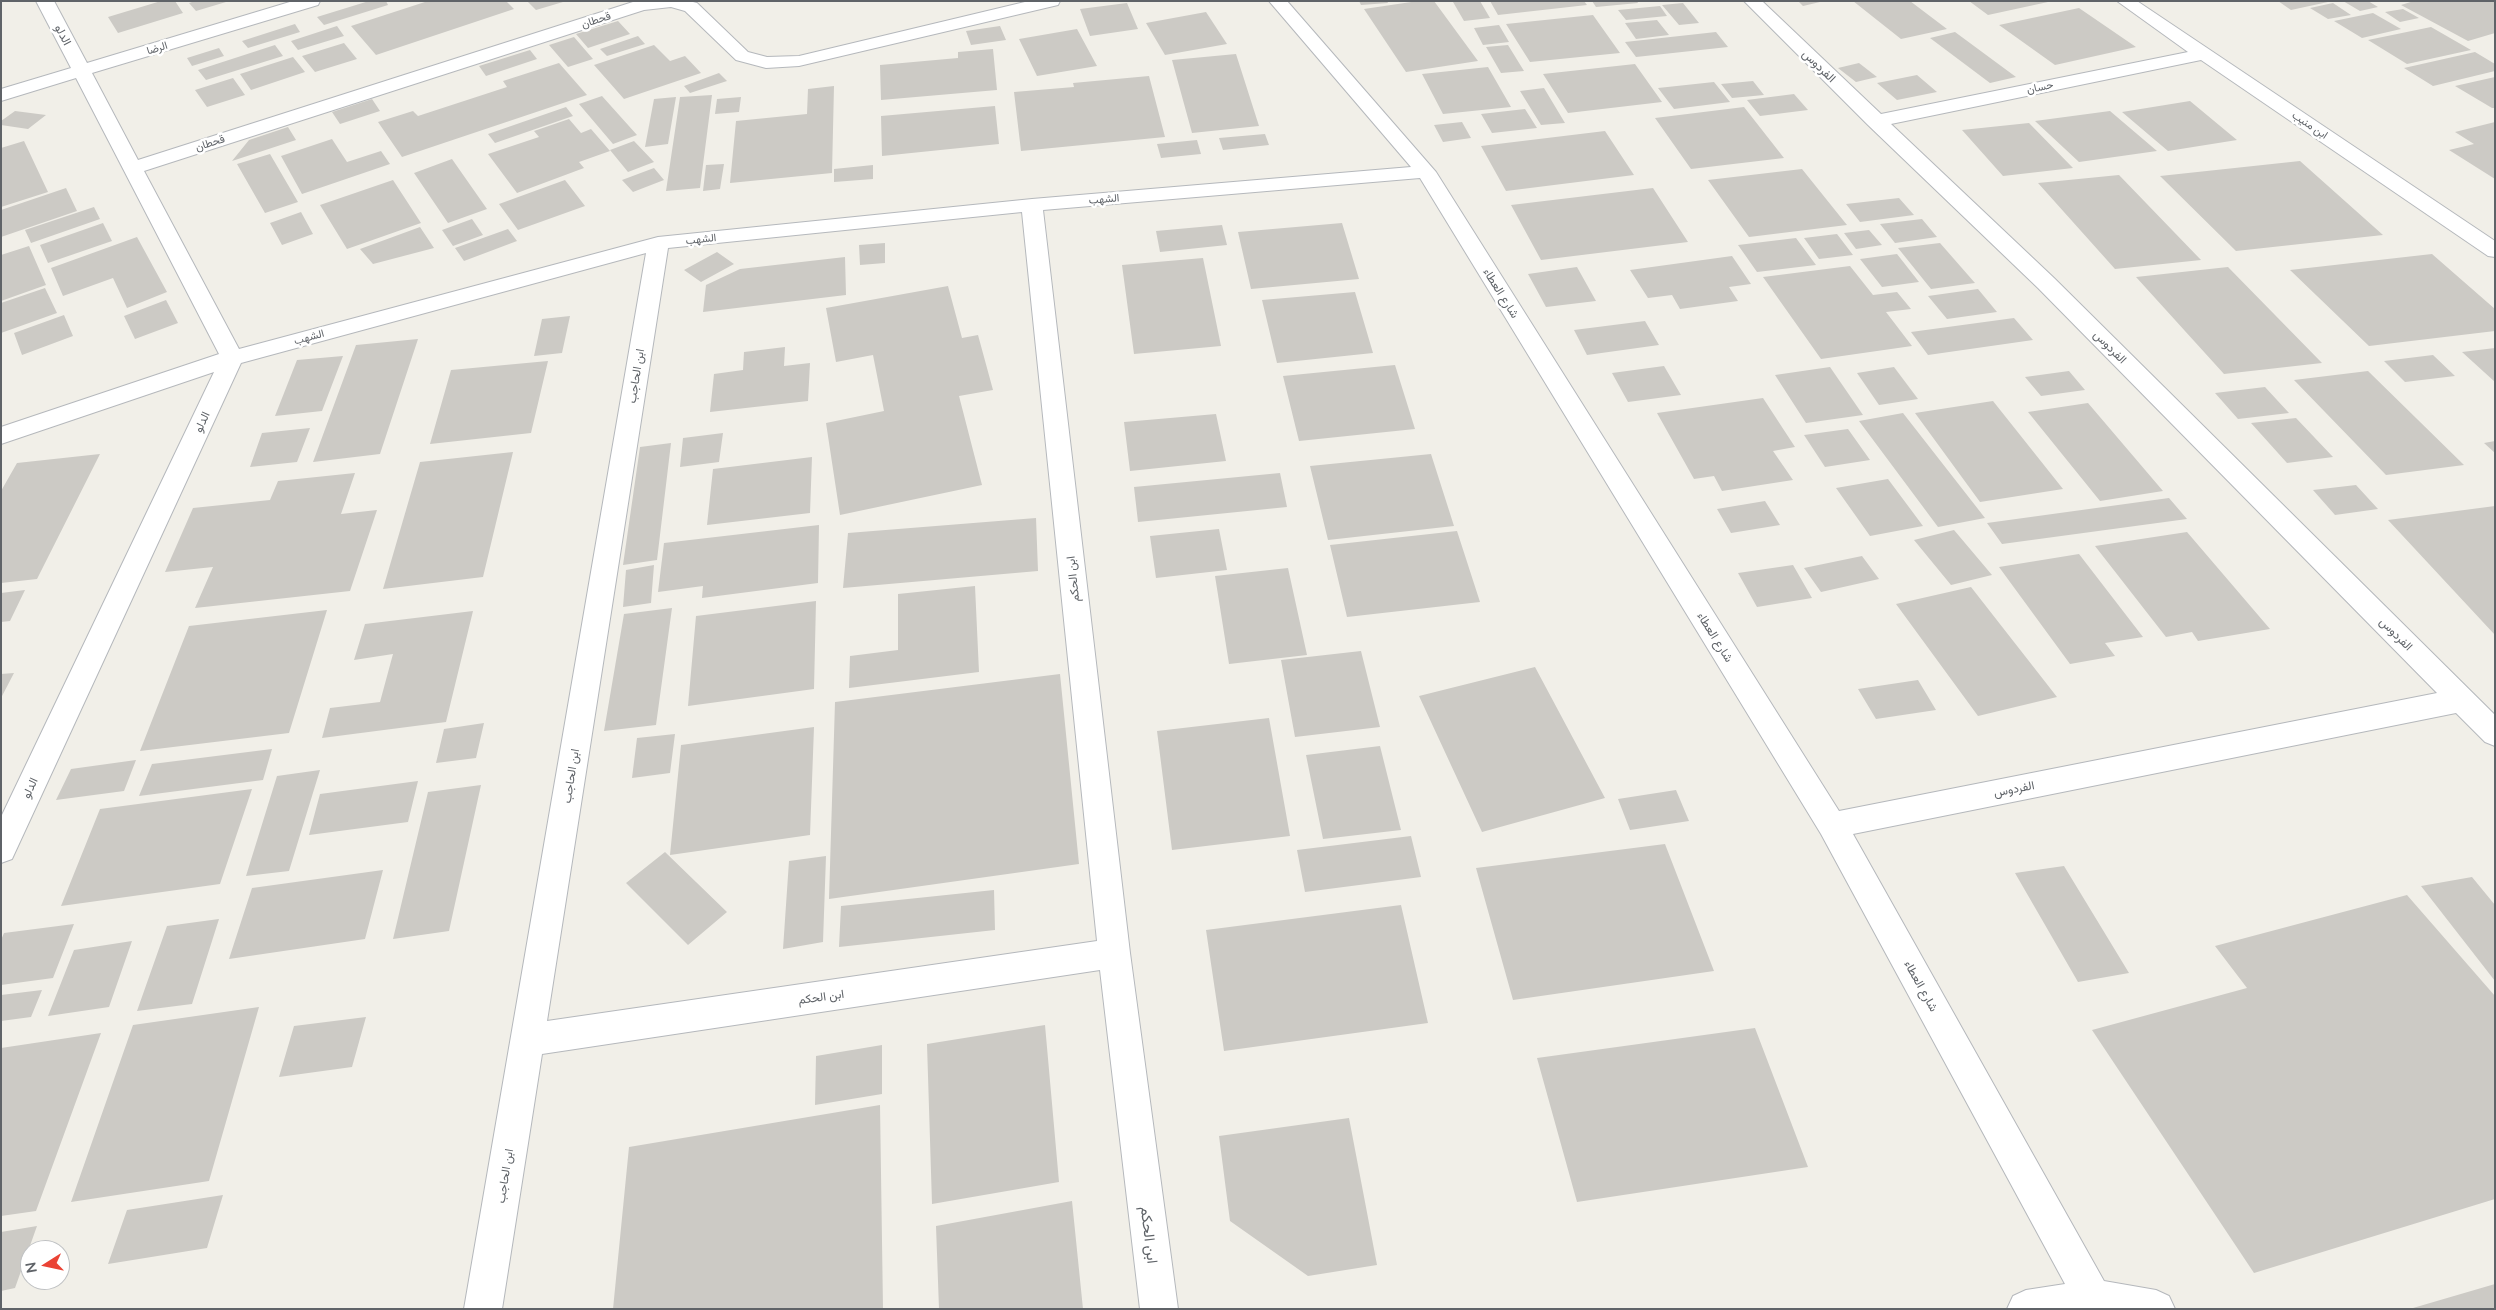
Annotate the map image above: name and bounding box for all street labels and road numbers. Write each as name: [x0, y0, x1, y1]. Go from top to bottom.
street label: قحطان: [580, 9, 612, 31]
street label: الدلو: [52, 22, 74, 48]
street label: الرضا: [145, 39, 169, 57]
street label: الفردوس: [1799, 47, 1839, 85]
street label: حسان: [2025, 78, 2055, 96]
street label: ابن منيب: [2290, 108, 2330, 142]
street label: قحطان: [194, 132, 226, 154]
street label: الشهب: [1088, 191, 1120, 207]
street label: الشهب: [685, 231, 717, 247]
street label: شارع العطاء: [1480, 265, 1522, 321]
street label: الشهب: [292, 327, 326, 347]
street label: الفردوس: [2090, 327, 2130, 367]
street label: ابن الحاجب: [625, 348, 647, 404]
street label: الدلو: [191, 409, 213, 435]
street label: ابن الحكم: [1063, 555, 1083, 603]
street label: شارع العطاء: [1694, 609, 1736, 665]
street label: الفردوس: [2376, 614, 2416, 654]
street label: ابن الحاجب: [560, 748, 582, 804]
street label: الدلو: [19, 775, 41, 801]
street label: الفردوس: [1992, 778, 2036, 800]
street label: شارع العطاء: [1901, 958, 1941, 1014]
street label: ابن الحكم: [797, 987, 845, 1007]
street label: ابن الحاجب: [494, 1148, 516, 1204]
street label: ابن الحكم: [1137, 1205, 1161, 1265]

